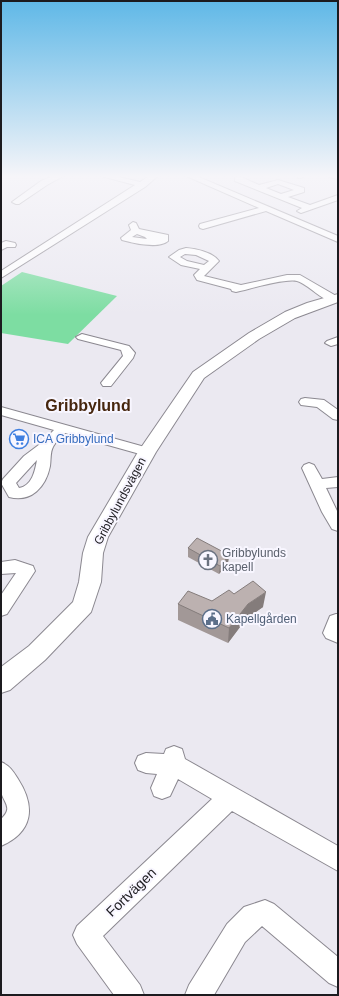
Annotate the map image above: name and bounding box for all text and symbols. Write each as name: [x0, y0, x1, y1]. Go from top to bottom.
district label: Gribbylund: [45, 397, 131, 414]
supermarket icon: ICA Gribbylund: [8, 428, 30, 450]
place label: ICA Gribbylund: [33, 432, 114, 446]
street label: Gribbylundsvägen: [91, 455, 149, 547]
place label: Gribbylunds kapell: [222, 546, 286, 574]
church icon: Gribbylunds kapell: [197, 549, 219, 571]
public building icon: Kapellgården: [201, 608, 223, 630]
place label: Kapellgården: [226, 612, 297, 626]
street label: Fortvägen: [103, 864, 159, 920]

